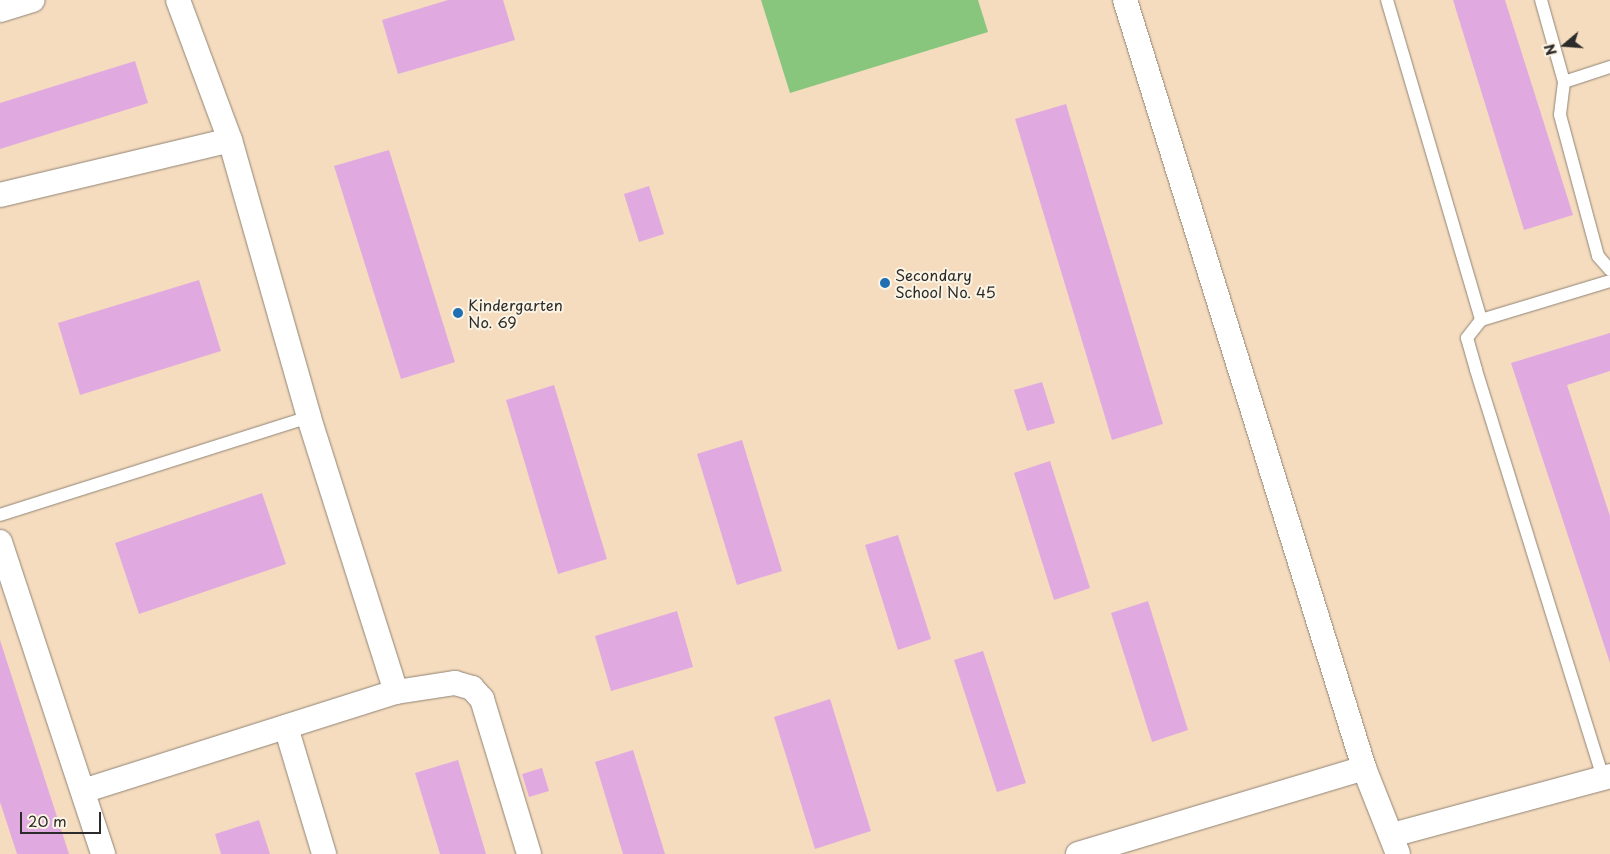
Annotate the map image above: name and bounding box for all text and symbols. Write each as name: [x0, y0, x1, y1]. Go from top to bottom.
north arrow: [1540, 20, 1590, 70]
text: N: [1539, 41, 1562, 58]
place label: Secondary School No. 45: [895, 265, 995, 300]
marker: Secondary School No. 45: [879, 277, 891, 289]
place label: Kindergarten No. 69: [468, 295, 563, 330]
marker: Kindergarten No. 69: [452, 307, 464, 319]
scale bar: [22, 802, 104, 834]
text: 20 m: [28, 809, 67, 832]

